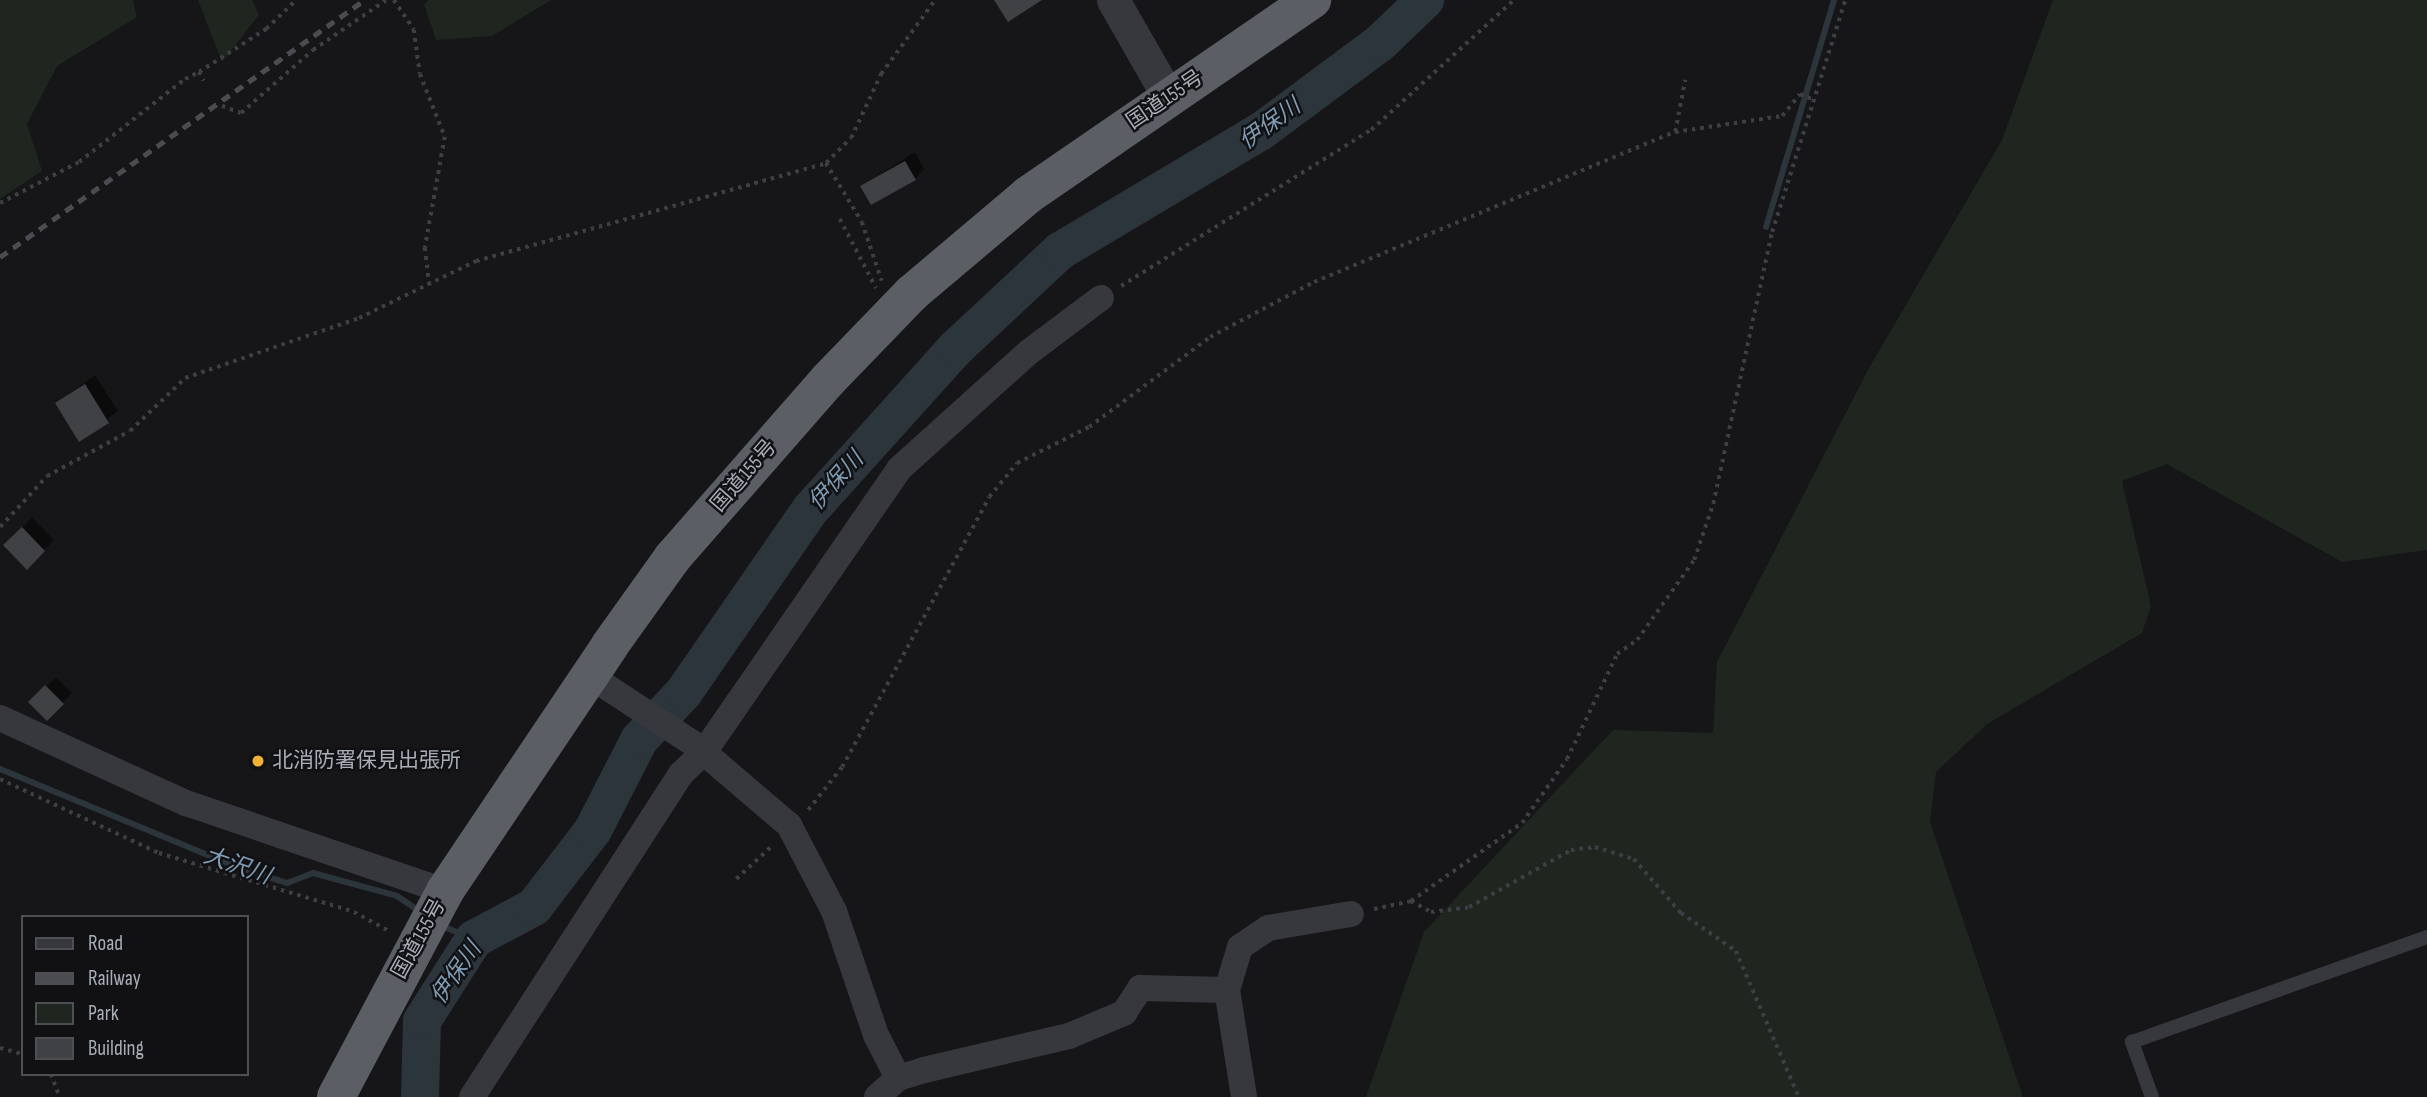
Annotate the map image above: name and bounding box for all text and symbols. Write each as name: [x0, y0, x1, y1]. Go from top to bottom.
street label: 国道155号: [1122, 65, 1208, 135]
water label: 伊保川: [1234, 93, 1306, 155]
street label: 国道155号: [706, 435, 782, 517]
water label: 伊保川: [803, 446, 869, 516]
place label: 北消防署保見出張所: [272, 748, 461, 774]
marker: 北消防署保見出張所: [250, 753, 266, 769]
water label: 大沢川: [200, 842, 274, 890]
street label: 国道155号: [387, 895, 451, 983]
legend: [21, 915, 248, 1076]
text: Road: [88, 931, 123, 956]
water label: 伊保川: [425, 937, 487, 1009]
text: Railway: [88, 966, 141, 991]
text: Park: [88, 1001, 119, 1026]
text: Building: [88, 1036, 144, 1061]

